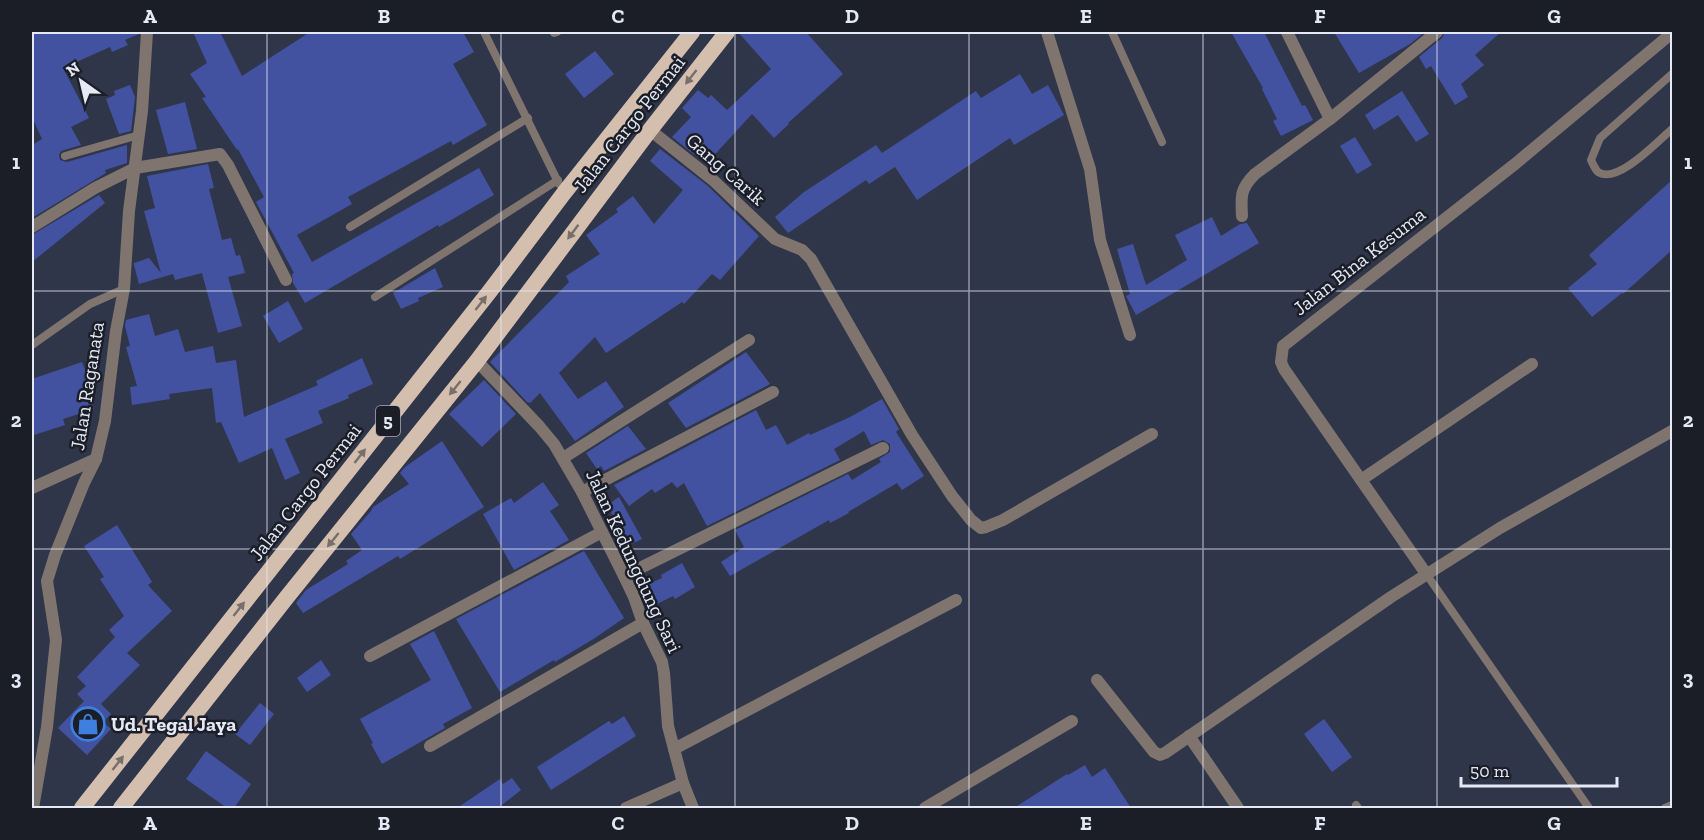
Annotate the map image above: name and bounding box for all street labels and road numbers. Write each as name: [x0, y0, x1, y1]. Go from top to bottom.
street label: Jalan Cargo Permai: [568, 50, 690, 197]
street label: Gang Carik: [681, 128, 771, 210]
street label: Jalan Bina Kesuma: [1288, 202, 1430, 320]
street label: Jalan Raganata: [65, 320, 109, 452]
road number: 5: [376, 406, 400, 436]
street label: Jalan Cargo Permai: [244, 418, 366, 565]
street label: Jalan Kedungdung Sari: [581, 466, 687, 657]

